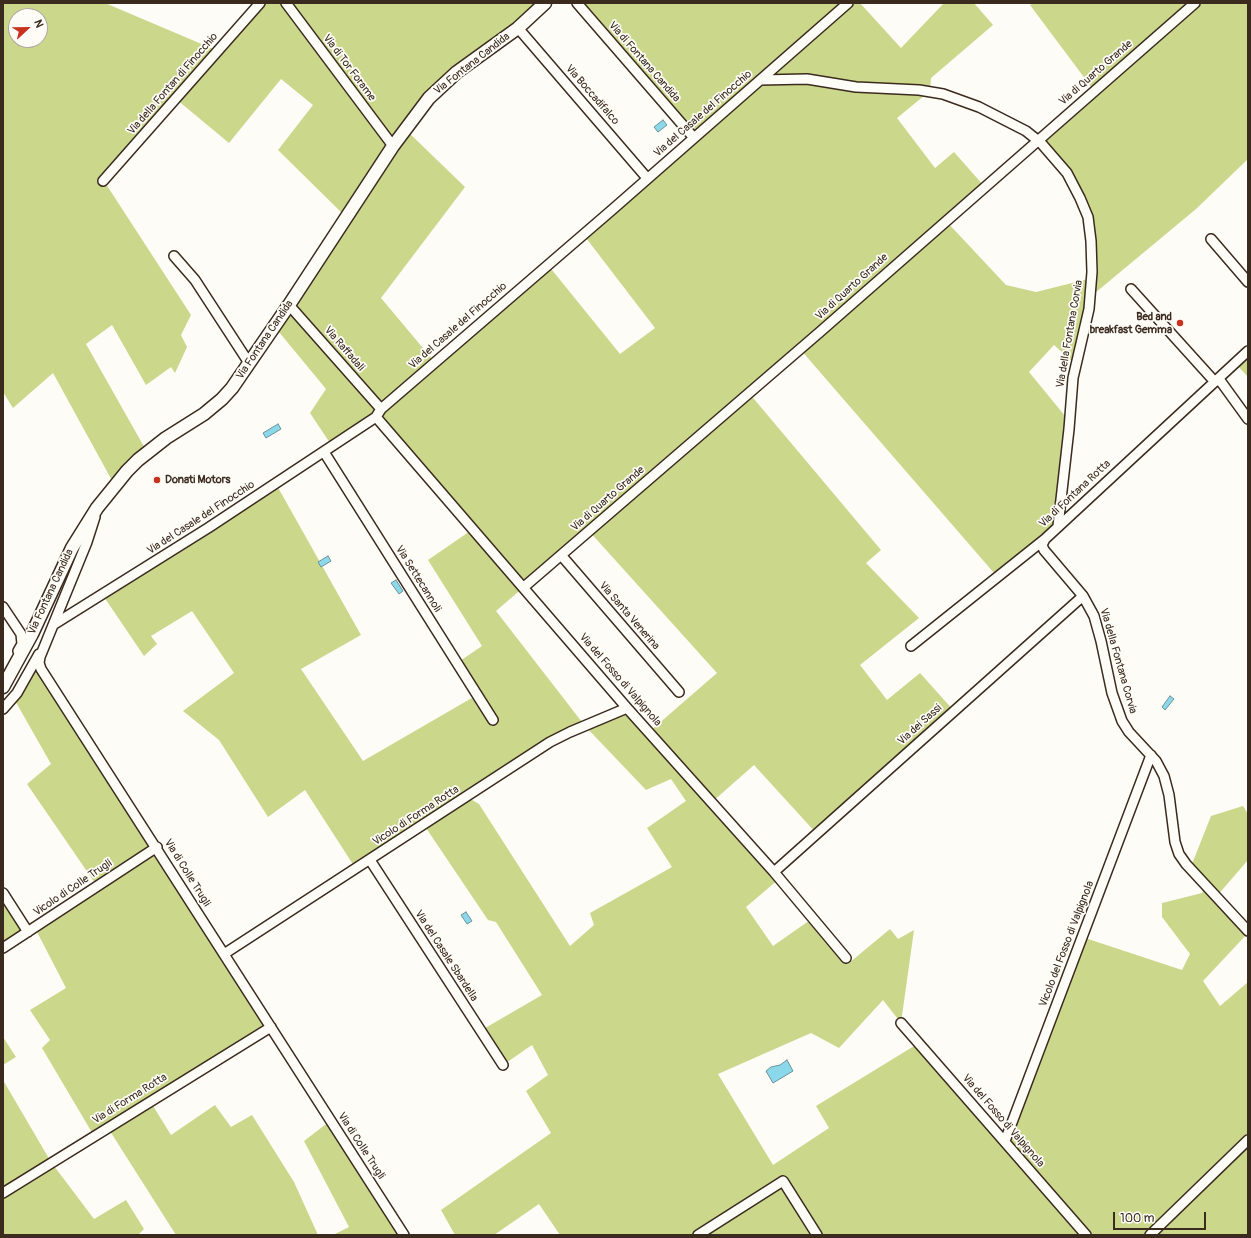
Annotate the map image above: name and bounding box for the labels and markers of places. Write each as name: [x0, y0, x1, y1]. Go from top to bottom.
place label: Bed and breakfast Gemma: [1090, 310, 1172, 336]
marker: Bed and breakfast Gemma: [1175, 318, 1185, 328]
place label: Donati Motors: [165, 473, 230, 487]
marker: Donati Motors: [152, 475, 162, 485]

